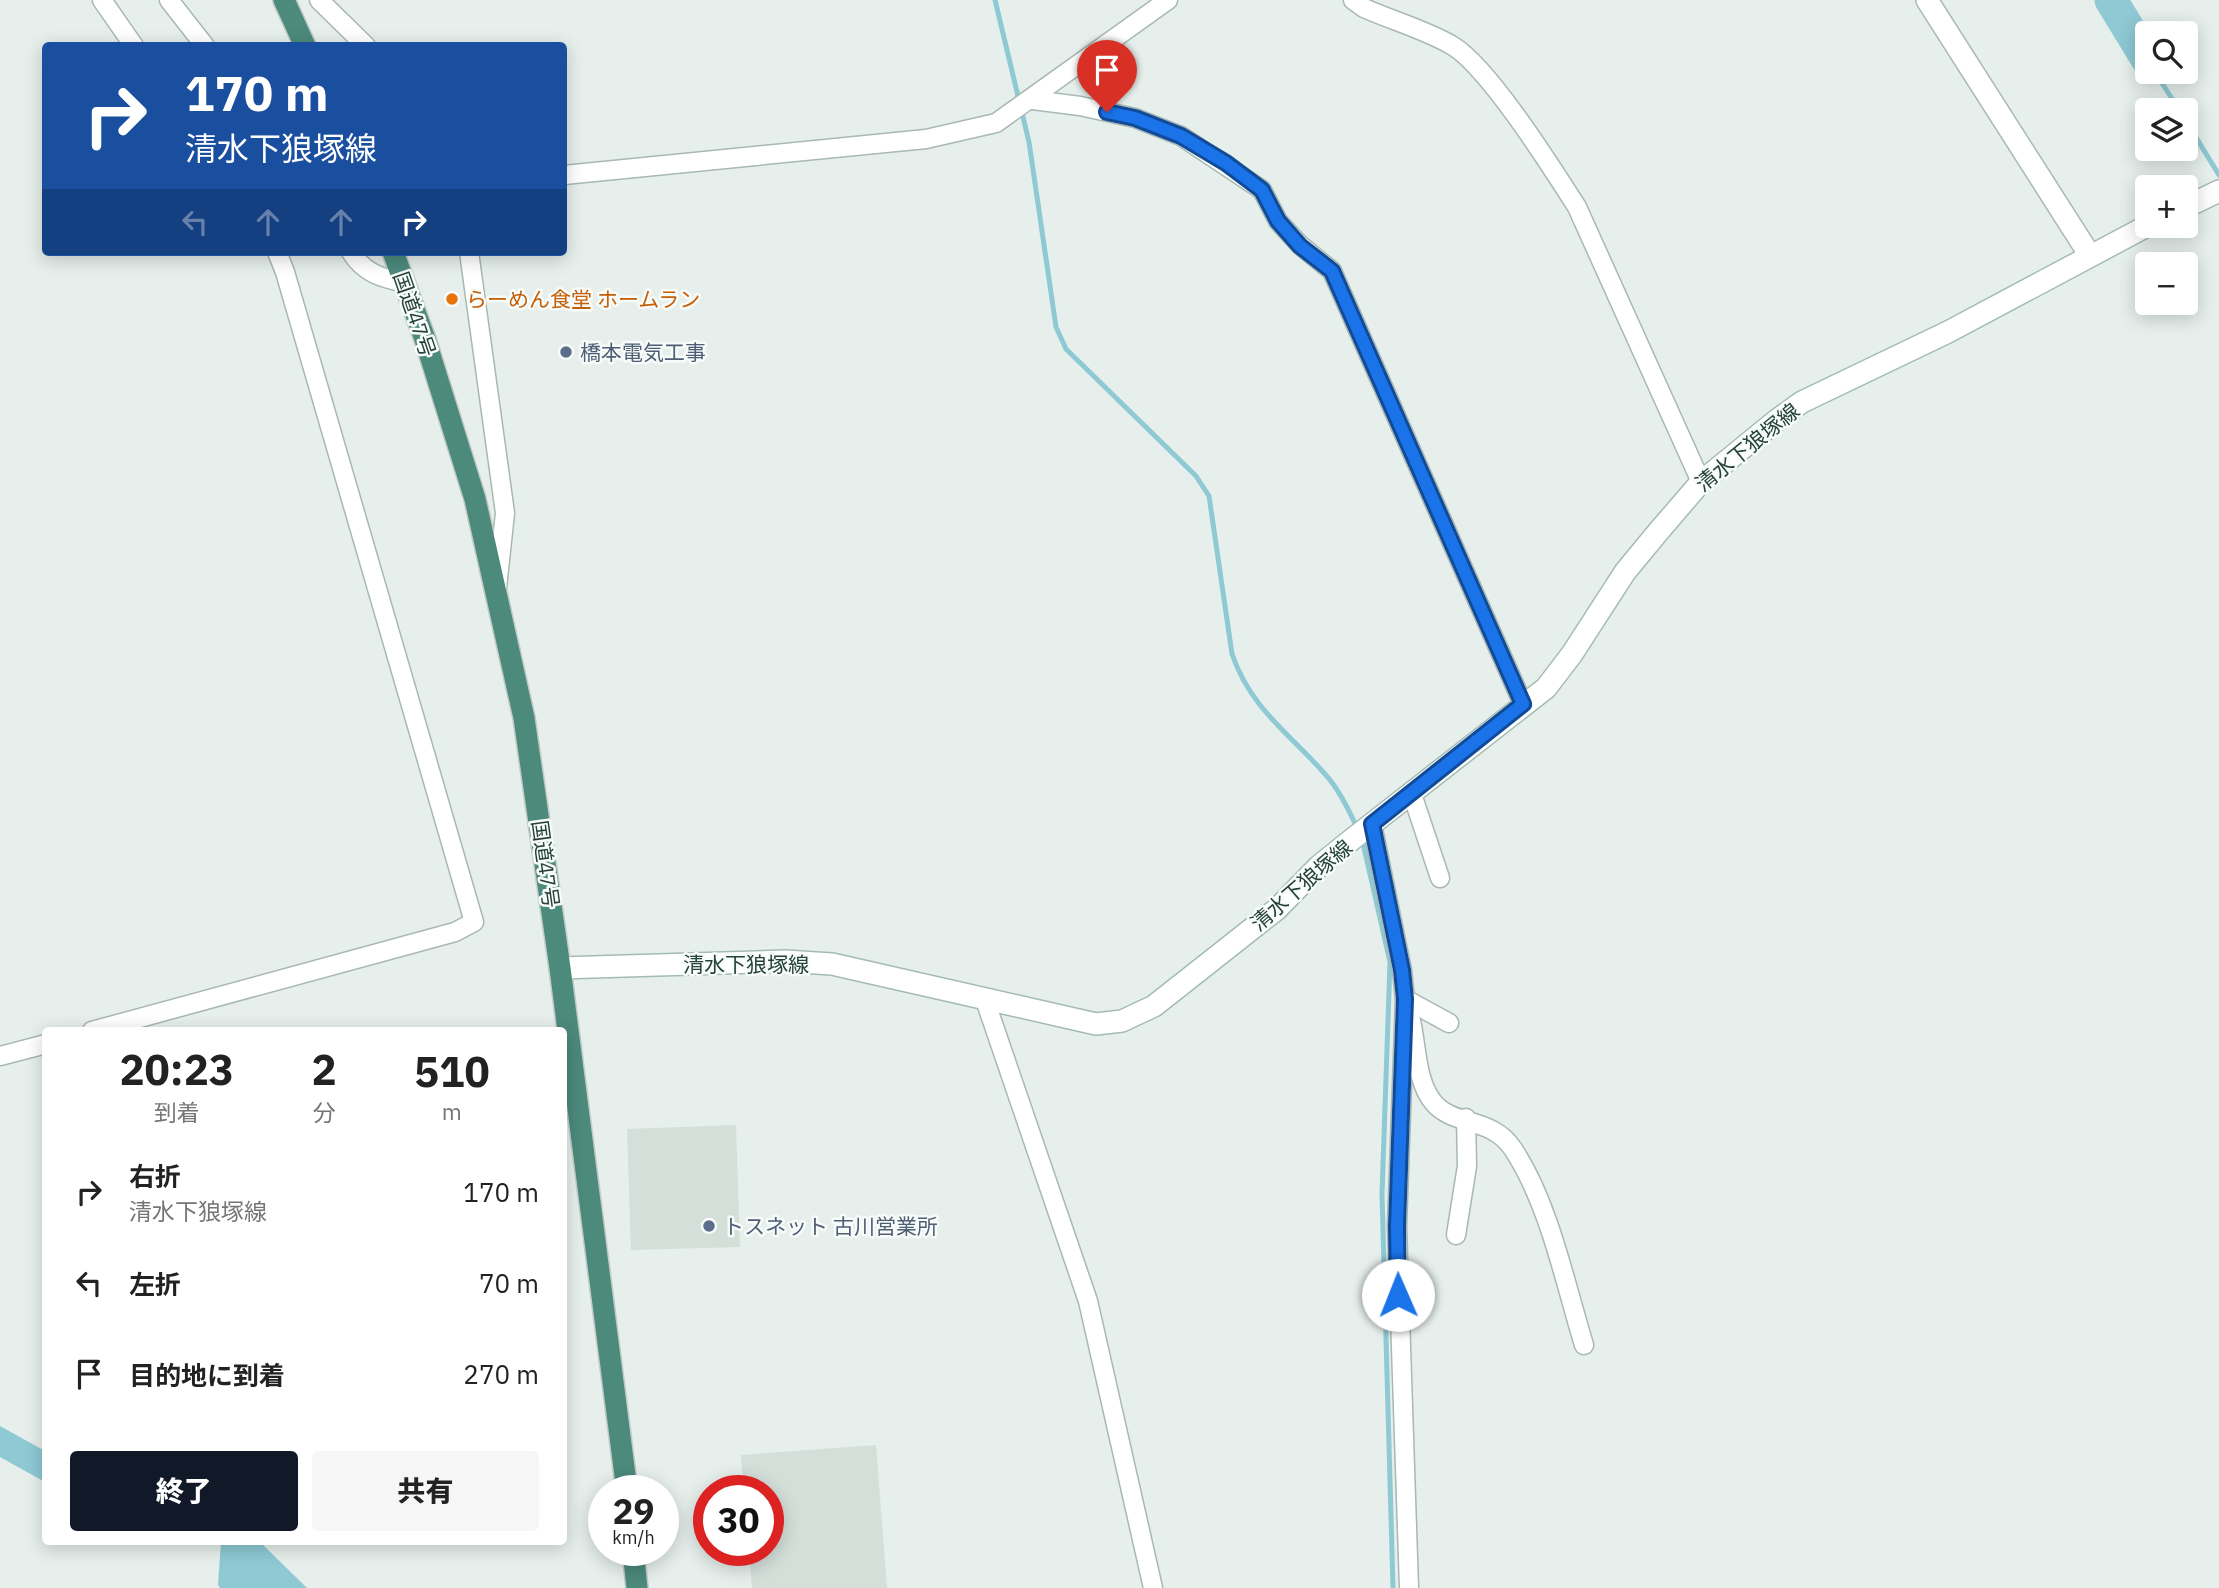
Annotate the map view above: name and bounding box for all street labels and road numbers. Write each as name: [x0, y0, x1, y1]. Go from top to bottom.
street label: 国道47号: [387, 268, 443, 360]
street label: 清水下狼塚線: [1689, 396, 1805, 498]
street label: 国道47号: [526, 818, 566, 910]
street label: 清水下狼塚線: [1244, 833, 1358, 937]
street label: 清水下狼塚線: [683, 950, 809, 978]

